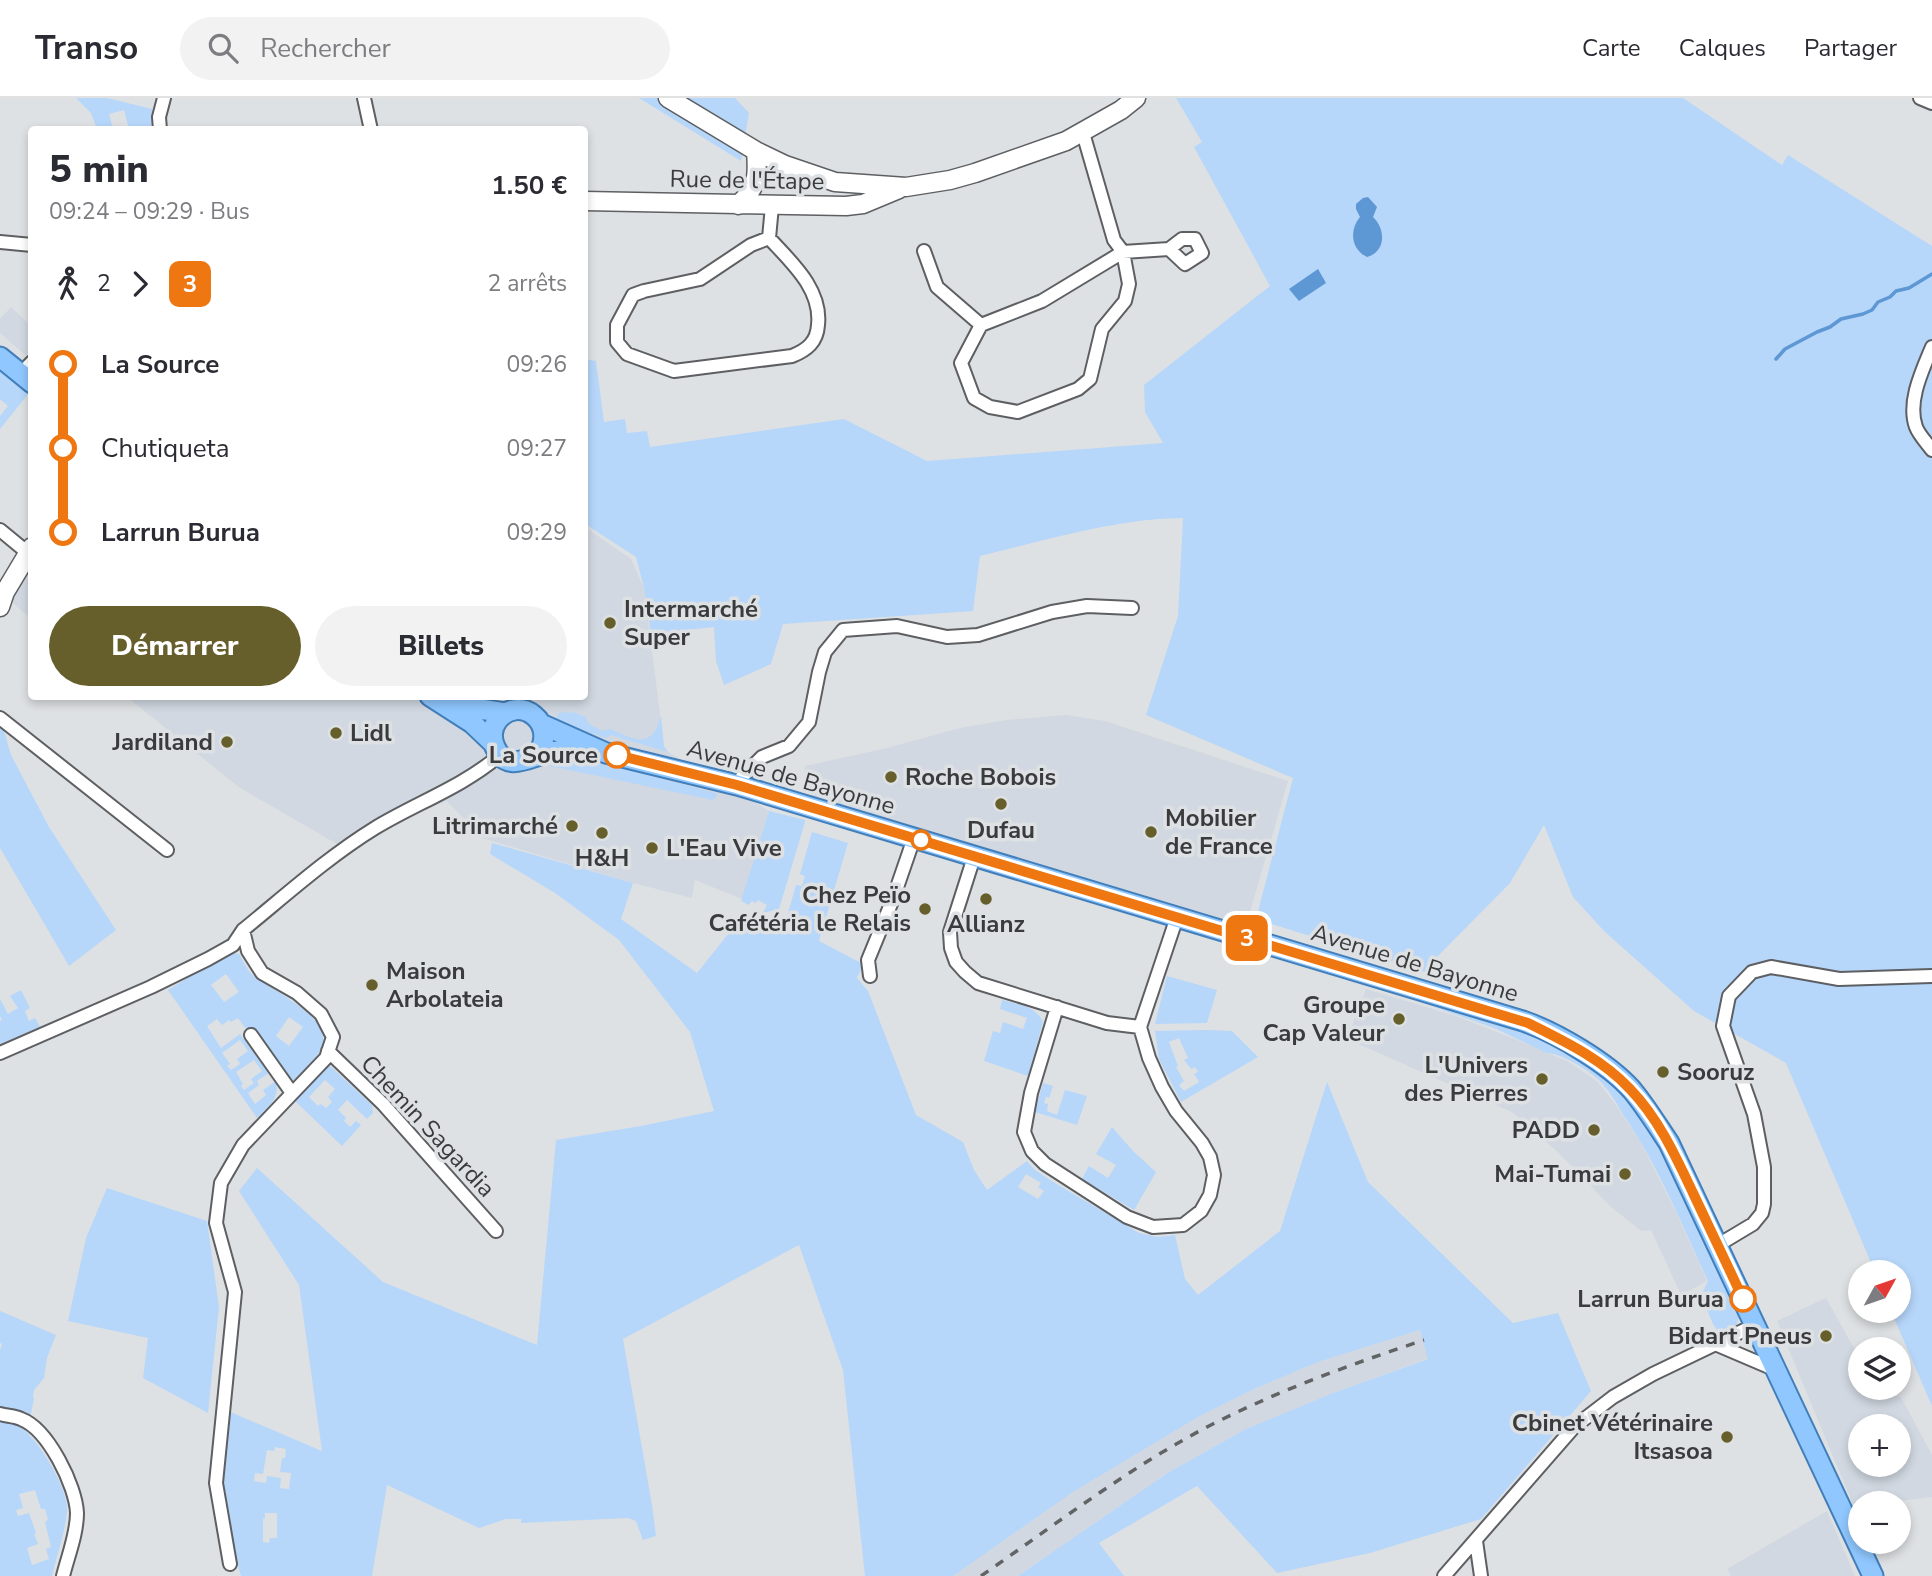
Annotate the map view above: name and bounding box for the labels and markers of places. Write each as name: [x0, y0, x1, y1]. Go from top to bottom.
place label: Intermarché Super: [624, 593, 758, 653]
marker: Intermarché Super: [602, 615, 618, 631]
place label: Lidl: [350, 717, 392, 749]
marker: Lidl: [328, 725, 344, 741]
place label: Jardiland: [111, 726, 213, 758]
marker: Jardiland: [219, 734, 235, 750]
place label: La Source: [489, 739, 598, 771]
marker: La Source: [604, 742, 630, 768]
place label: Roche Bobois: [905, 761, 1056, 793]
marker: Roche Bobois: [883, 769, 899, 785]
marker: Dufau: [993, 796, 1009, 812]
place label: Mobilier de France: [1165, 802, 1273, 862]
place label: Litrimarché: [432, 810, 558, 842]
place label: Dufau: [967, 814, 1035, 846]
marker: Litrimarché: [564, 818, 580, 834]
marker: Mobilier de France: [1143, 824, 1159, 840]
marker: H&H: [594, 825, 610, 841]
unlabelled marker: [911, 830, 931, 850]
place label: L'Eau Vive: [666, 832, 782, 864]
marker: L'Eau Vive: [644, 840, 660, 856]
place label: H&H: [575, 842, 629, 874]
place label: Chez Peïo Cafétéria le Relais: [709, 879, 911, 939]
marker: Allianz: [978, 891, 994, 907]
marker: Chez Peïo Cafétéria le Relais: [917, 901, 933, 917]
place label: Allianz: [947, 908, 1025, 940]
place label: Maison Arbolateia: [386, 955, 504, 1015]
marker: Maison Arbolateia: [364, 977, 380, 993]
place label: Groupe Cap Valeur: [1262, 989, 1386, 1049]
marker: Groupe Cap Valeur: [1391, 1011, 1407, 1027]
place label: L'Univers des Pierres: [1404, 1049, 1528, 1109]
place label: Sooruz: [1677, 1056, 1754, 1088]
marker: Sooruz: [1655, 1064, 1671, 1080]
marker: L'Univers des Pierres: [1534, 1071, 1550, 1087]
place label: PADD: [1512, 1114, 1580, 1146]
marker: PADD: [1586, 1122, 1602, 1138]
place label: Mai-Tumai: [1494, 1158, 1611, 1190]
marker: Mai-Tumai: [1617, 1166, 1633, 1182]
place label: Larrun Burua: [1577, 1283, 1724, 1315]
marker: Larrun Burua: [1730, 1286, 1756, 1312]
place label: Bidart Pneus: [1668, 1320, 1812, 1352]
marker: Bidart Pneus: [1818, 1328, 1834, 1344]
place label: Cbinet Vétérinaire Itsasoa: [1512, 1407, 1713, 1467]
marker: Cbinet Vétérinaire Itsasoa: [1719, 1429, 1735, 1445]

